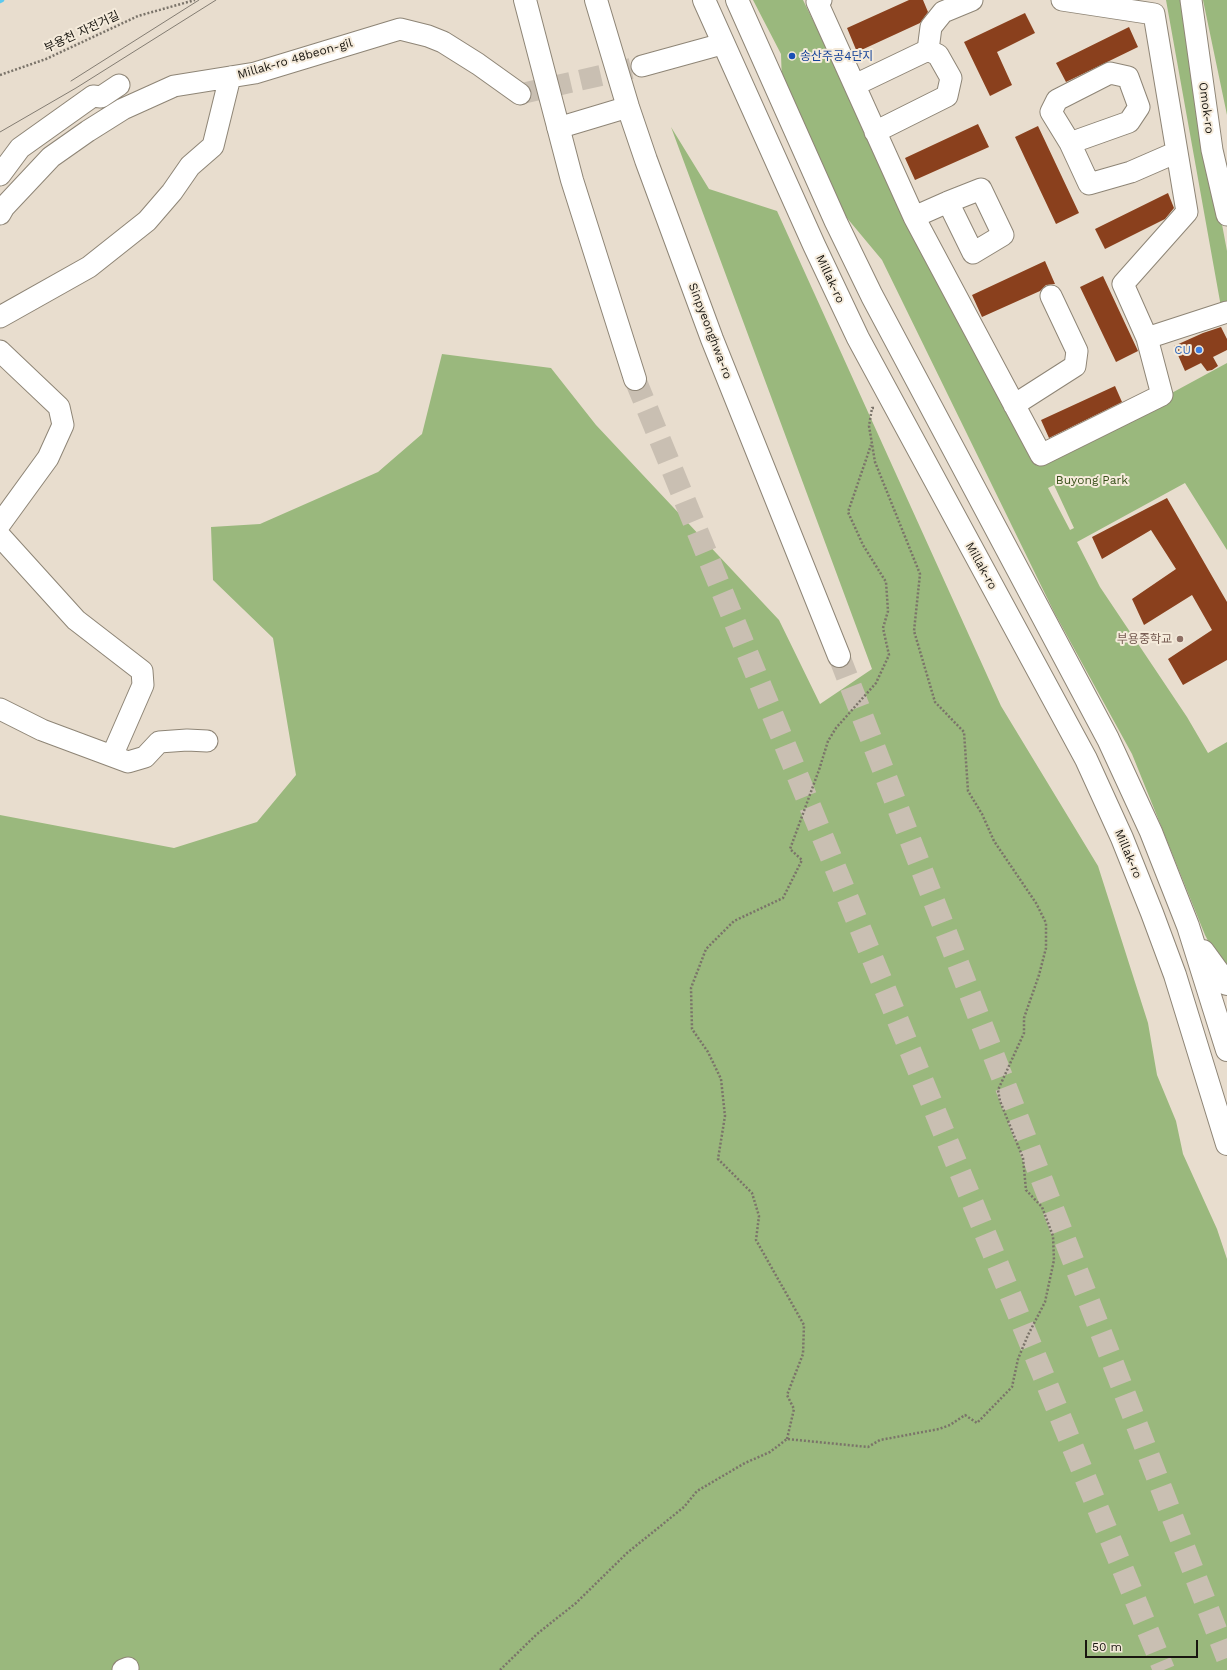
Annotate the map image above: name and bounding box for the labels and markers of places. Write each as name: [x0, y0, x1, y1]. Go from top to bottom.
place label: 송산주공4단지: [800, 49, 874, 63]
marker: 송산주공4단지: [787, 51, 797, 61]
place label: CU: [1174, 343, 1191, 357]
marker: CU: [1194, 345, 1204, 355]
place label: 부용중학교: [1117, 632, 1172, 646]
marker: 부용중학교: [1175, 634, 1185, 644]

